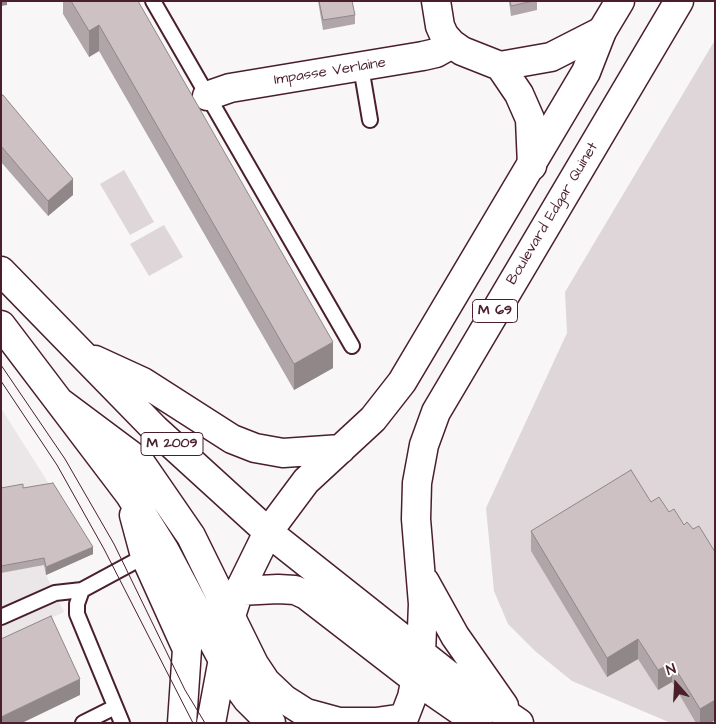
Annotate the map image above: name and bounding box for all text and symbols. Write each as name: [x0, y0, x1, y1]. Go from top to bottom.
street label: Impasse Verlaine: [273, 54, 387, 90]
street label: Boulevard Edgar Quinet: [503, 139, 603, 289]
road number: M 69: [472, 300, 518, 322]
road number: M 2009: [141, 432, 203, 456]
north arrow: [651, 659, 701, 709]
text: N: [664, 659, 679, 681]

